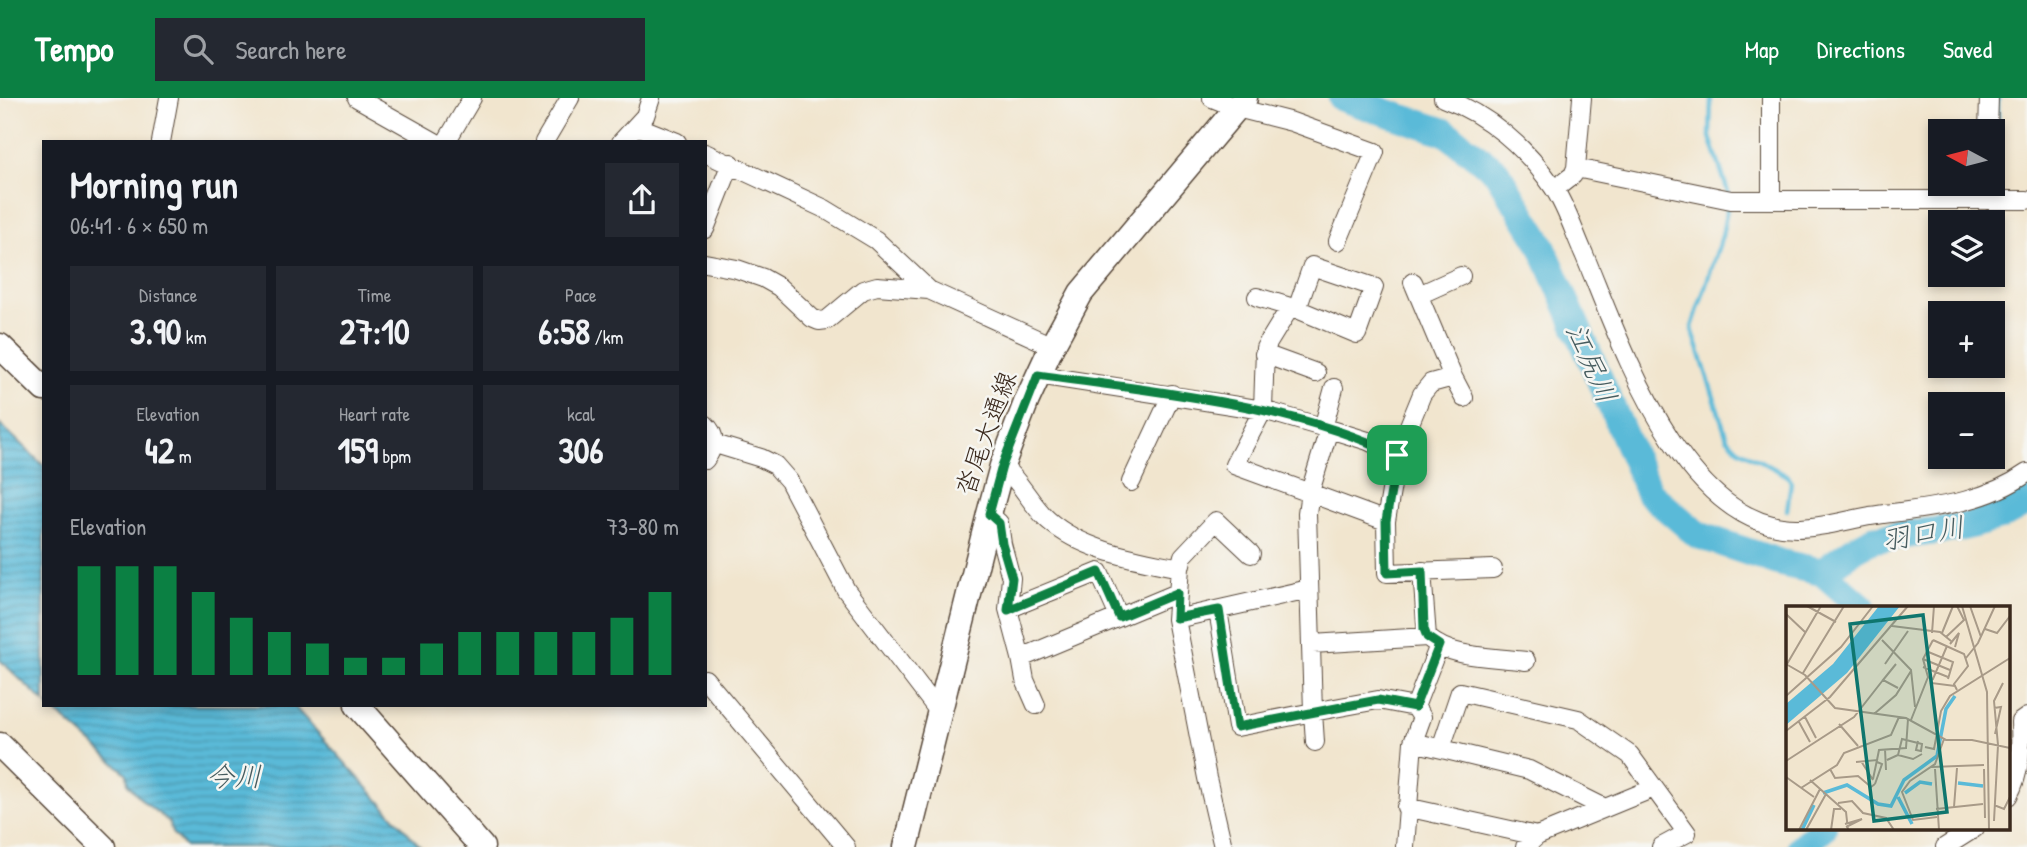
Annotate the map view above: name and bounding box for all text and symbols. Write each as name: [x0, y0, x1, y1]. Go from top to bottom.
search box: [155, 18, 645, 81]
text: Tempo: [35, 27, 113, 71]
icon: search: [179, 30, 217, 68]
text: Search here: [235, 32, 347, 67]
text: Map: [1745, 33, 1779, 65]
text: Directions: [1817, 33, 1905, 65]
text: Saved: [1943, 33, 1992, 65]
north arrow: [1928, 119, 2006, 196]
map controls: [1928, 119, 2005, 469]
text: Morning run: [70, 158, 238, 210]
button: share: [605, 163, 679, 237]
text: 06:41 · 6 × 650 m: [70, 210, 208, 241]
button: layers: [1928, 210, 2005, 287]
text: Distance: [139, 282, 197, 308]
text: Time: [358, 282, 391, 308]
text: Pace: [565, 282, 597, 308]
button: +: [1928, 301, 2005, 378]
text: 3.90: [130, 308, 181, 355]
text: 27:10: [339, 308, 410, 355]
text: 6:58: [538, 308, 590, 355]
water label: 江尻川: [1558, 317, 1626, 409]
text: km: [181, 324, 207, 350]
text: /km: [590, 324, 623, 350]
street label: 沓尾大通線: [947, 366, 1024, 500]
button: −: [1928, 392, 2005, 469]
text: Elevation: [137, 401, 200, 427]
text: Heart rate: [339, 401, 410, 427]
text: kcal: [567, 401, 595, 427]
pin: [1367, 425, 1427, 485]
text: 42: [145, 427, 174, 474]
text: 159: [338, 427, 378, 474]
text: 306: [558, 427, 603, 474]
icon: arrive: [1378, 436, 1416, 474]
text: m: [174, 443, 192, 469]
text: bpm: [378, 443, 411, 469]
water label: 羽口川: [1878, 507, 1968, 559]
text: Elevation: [70, 511, 146, 542]
text: 73–80 m: [606, 511, 679, 542]
inset map: [1786, 606, 2010, 830]
water label: 今川: [206, 757, 262, 795]

